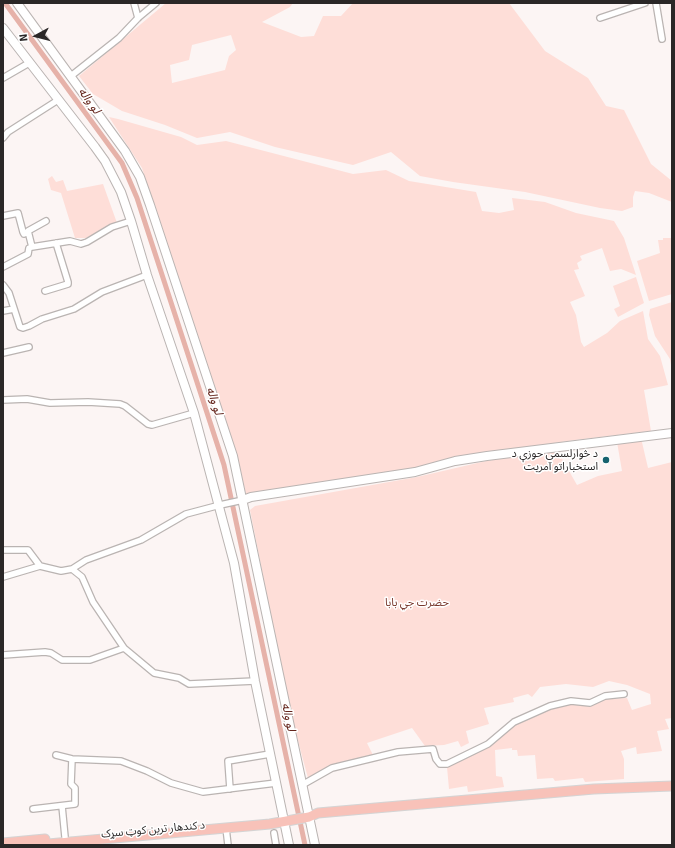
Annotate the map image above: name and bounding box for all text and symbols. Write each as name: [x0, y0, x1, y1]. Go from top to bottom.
north arrow: [16, 16, 56, 56]
text: N: [17, 33, 31, 42]
water label: لو واله: [75, 85, 103, 117]
water label: لو واله: [203, 385, 225, 417]
place label: د څوارلسمی حوزې د استخباراتو آمريت: [511, 447, 598, 473]
marker: د څوارلسمی حوزې د استخباراتو آمريت: [601, 455, 611, 465]
park label: حضرت جي بابا: [385, 596, 449, 610]
water label: لو واله: [278, 702, 298, 732]
street label: د کندهار ترين کوټ سړک: [101, 819, 205, 841]

